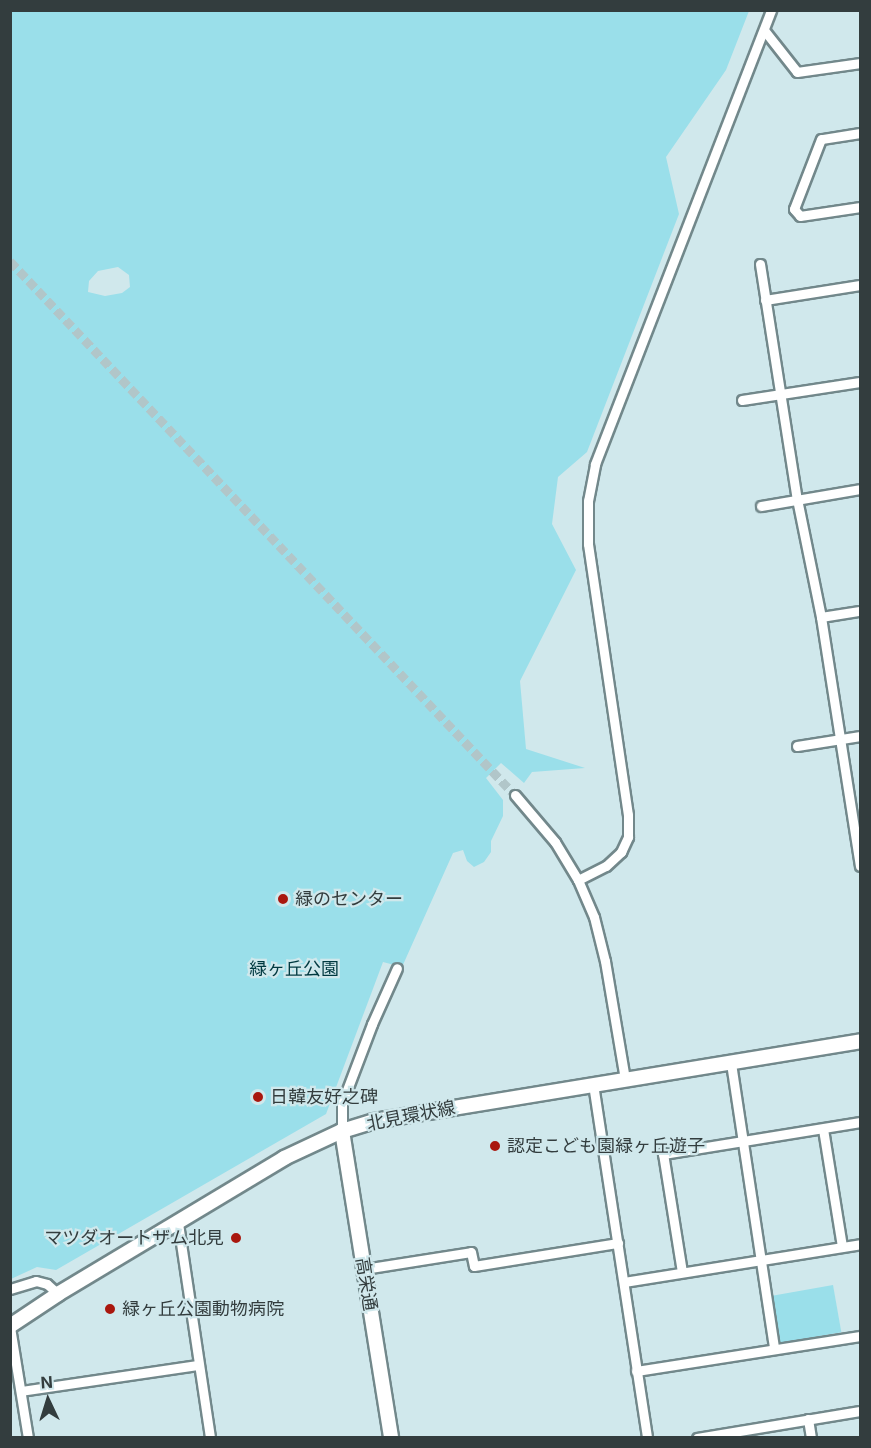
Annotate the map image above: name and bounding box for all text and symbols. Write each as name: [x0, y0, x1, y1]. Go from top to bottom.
place label: 緑のセンター: [295, 888, 403, 910]
marker: 緑のセンター: [276, 892, 290, 906]
park label: 緑ヶ丘公園: [249, 958, 339, 980]
place label: 日韓友好之碑: [270, 1086, 378, 1108]
marker: 日韓友好之碑: [251, 1090, 265, 1104]
street label: 北見環状線: [365, 1097, 457, 1135]
place label: 認定こども園緑ヶ丘遊子: [507, 1135, 705, 1157]
marker: 認定こども園緑ヶ丘遊子: [488, 1139, 502, 1153]
place label: マツダオートザム北見: [44, 1227, 224, 1249]
marker: マツダオートザム北見: [229, 1231, 243, 1245]
street label: 高栄通: [351, 1256, 381, 1312]
place label: 緑ヶ丘公園動物病院: [122, 1298, 284, 1320]
marker: 緑ヶ丘公園動物病院: [103, 1302, 117, 1316]
north arrow: [18, 1370, 78, 1430]
text: N: [40, 1372, 54, 1392]

